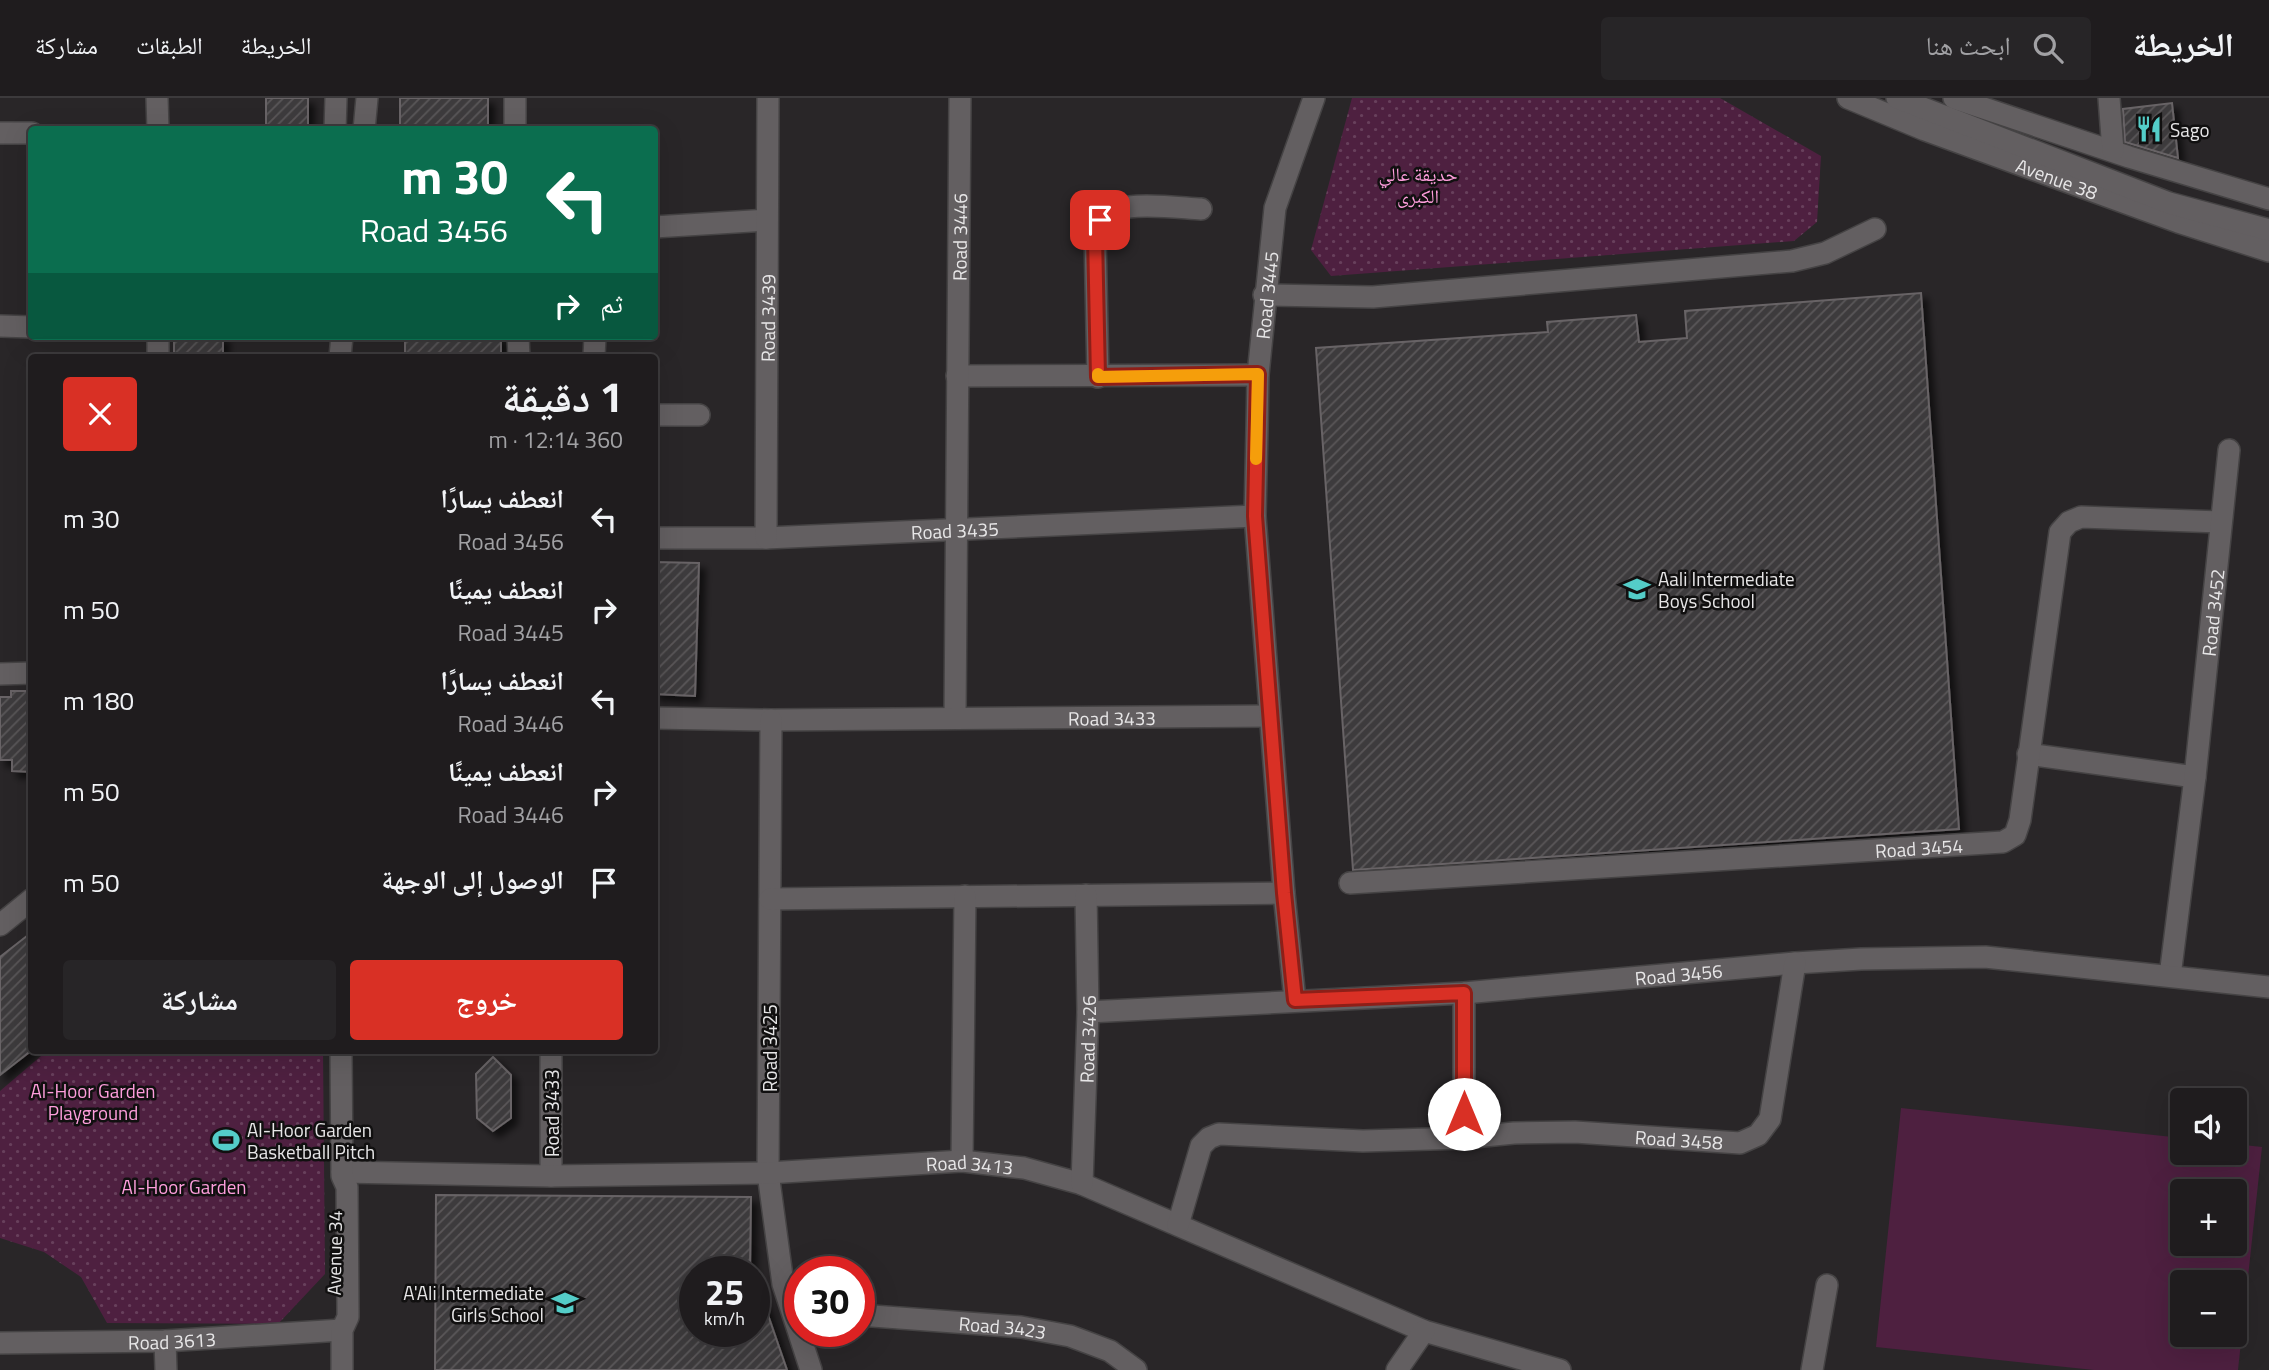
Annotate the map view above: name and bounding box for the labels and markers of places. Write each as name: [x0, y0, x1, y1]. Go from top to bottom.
restaurant icon: Sago: [2134, 114, 2164, 144]
place label: Sago: [2170, 115, 2210, 144]
pin: [1070, 190, 1130, 250]
place label: Aali Intermediate Boys School: [1658, 564, 1795, 615]
school or university icon: Aali Intermediate Boys School: [1622, 574, 1652, 604]
place label: Al-Hoor Garden Basketball Pitch: [247, 1115, 375, 1166]
sports icon: Al-Hoor Garden Basketball Pitch: [211, 1125, 241, 1155]
place label: A'Ali Intermediate Girls School: [403, 1278, 544, 1329]
school or university icon: A'Ali Intermediate Girls School: [550, 1288, 580, 1318]

